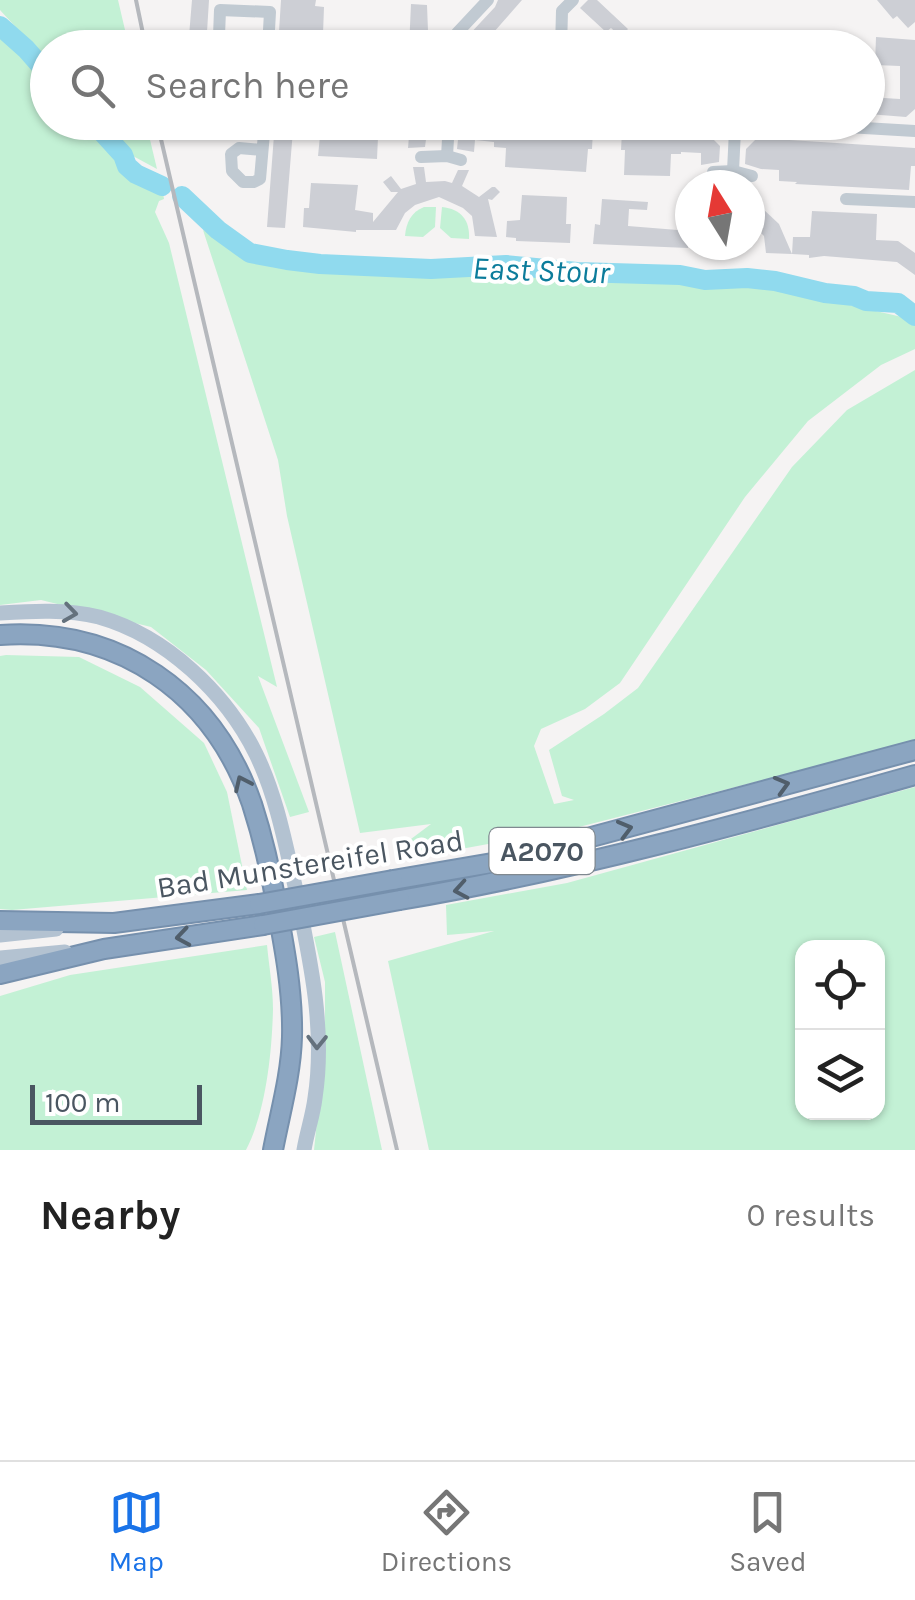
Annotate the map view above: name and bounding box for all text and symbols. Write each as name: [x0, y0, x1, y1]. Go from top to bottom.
search box: [30, 30, 885, 140]
icon: search: [65, 58, 120, 113]
text: Search here: [145, 63, 349, 108]
north arrow: [675, 170, 765, 260]
water label: East Stour: [472, 250, 611, 291]
one-way arrow: [61, 602, 78, 623]
one-way arrow: [234, 775, 254, 793]
one-way arrow: [773, 776, 790, 797]
one-way arrow: [616, 820, 633, 841]
street label: Bad Munstereifel Road: [154, 822, 466, 906]
road number: A2070: [490, 828, 594, 874]
one-way arrow: [453, 878, 470, 899]
one-way arrow: [175, 925, 192, 946]
map controls: [795, 940, 885, 1120]
button: locate: [795, 940, 885, 1030]
button: layers: [795, 1030, 885, 1120]
one-way arrow: [306, 1036, 328, 1051]
scale bar: [30, 1080, 202, 1124]
text: 100 m: [45, 1086, 120, 1119]
text: Nearby: [40, 1190, 180, 1240]
text: 0 results: [746, 1197, 875, 1234]
tab: Map: [108, 1485, 164, 1578]
tab: Directions: [381, 1485, 512, 1578]
tab: Saved: [729, 1485, 807, 1578]

